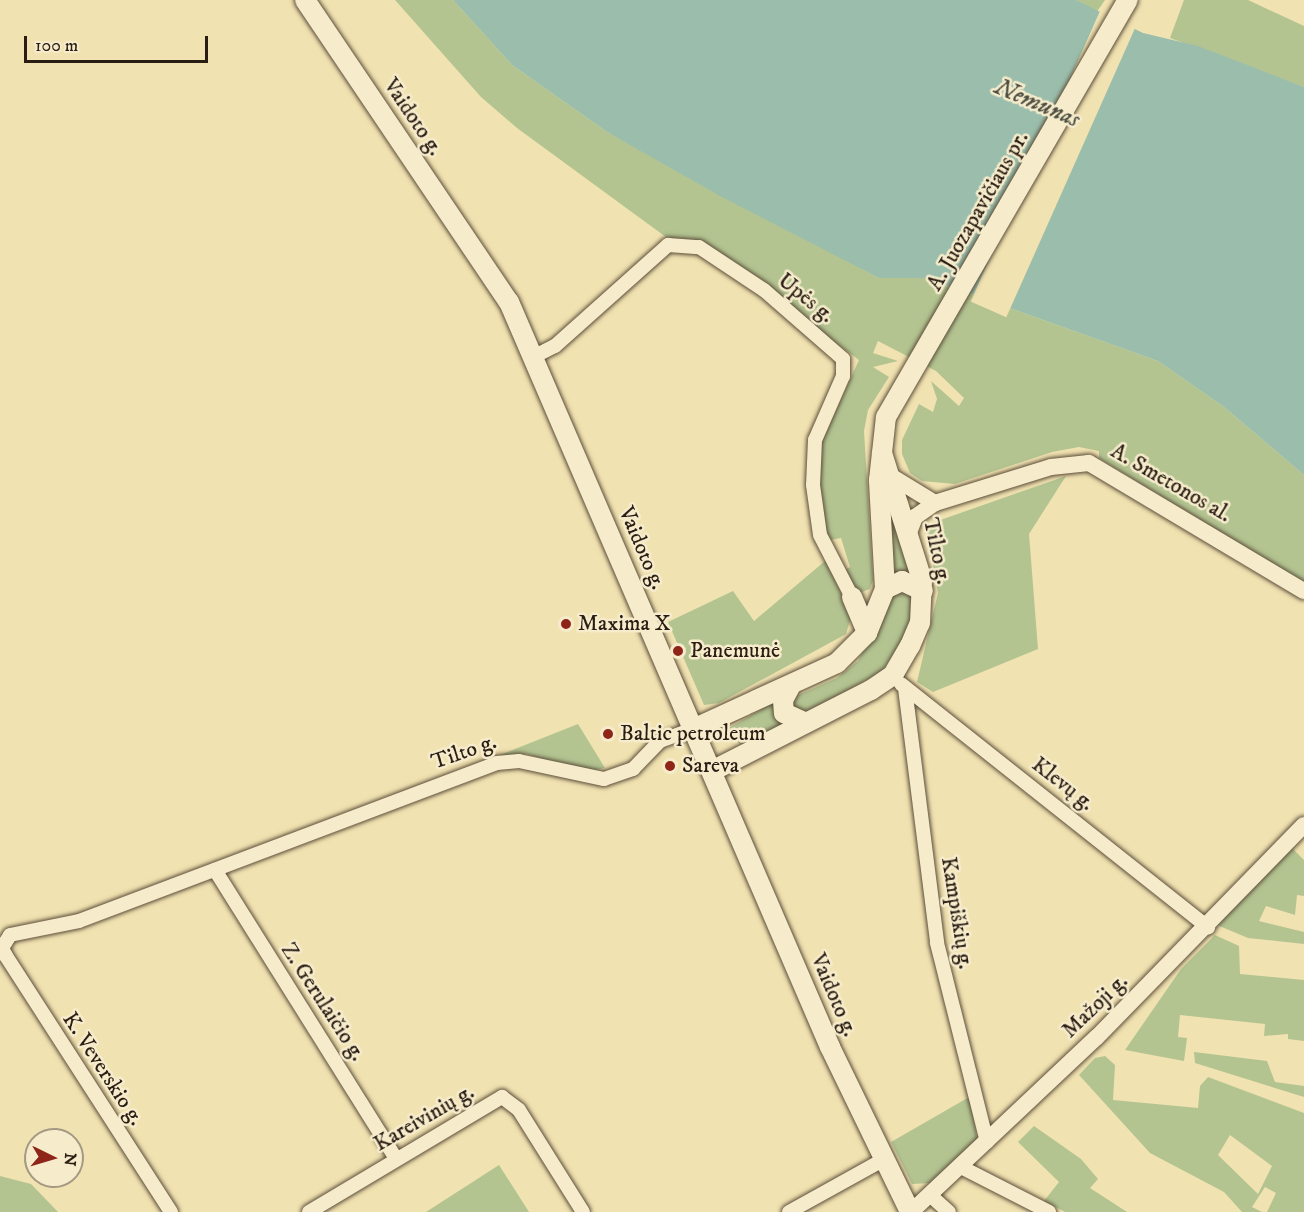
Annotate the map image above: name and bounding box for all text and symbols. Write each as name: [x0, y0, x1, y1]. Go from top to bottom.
scale bar: [27, 24, 212, 62]
text: 100 m: [35, 35, 78, 57]
street label: Vaidoto g.: [378, 73, 448, 161]
water label: Nemunas: [990, 73, 1084, 135]
street label: A. Juozapavičiaus pr.: [922, 127, 1034, 295]
street label: Upės g.: [773, 267, 839, 329]
street label: A. Smetonos al.: [1106, 438, 1236, 528]
street label: Vaidoto g.: [613, 503, 671, 593]
street label: Tilto g.: [917, 515, 957, 587]
place label: Maxima X: [578, 611, 670, 637]
marker: Maxima X: [559, 617, 573, 631]
place label: Panemunė: [690, 638, 780, 664]
marker: Panemunė: [671, 644, 685, 658]
place label: Baltic petroleum: [620, 721, 765, 747]
marker: Baltic petroleum: [601, 727, 615, 741]
street label: Tilto g.: [428, 729, 500, 775]
street label: Klevų g.: [1026, 751, 1100, 817]
place label: Sareva: [682, 753, 739, 779]
marker: Sareva: [663, 759, 677, 773]
street label: Kampiškių g.: [935, 855, 979, 971]
street label: Z. Gerulaičio g.: [275, 938, 371, 1066]
street label: Vaidoto g.: [805, 950, 863, 1040]
street label: Mažoji g.: [1057, 968, 1133, 1044]
street label: K. Veverskio g.: [57, 1007, 149, 1131]
street label: Kareivinių g.: [369, 1079, 479, 1157]
north arrow: [24, 1128, 84, 1188]
text: N: [59, 1152, 80, 1167]

